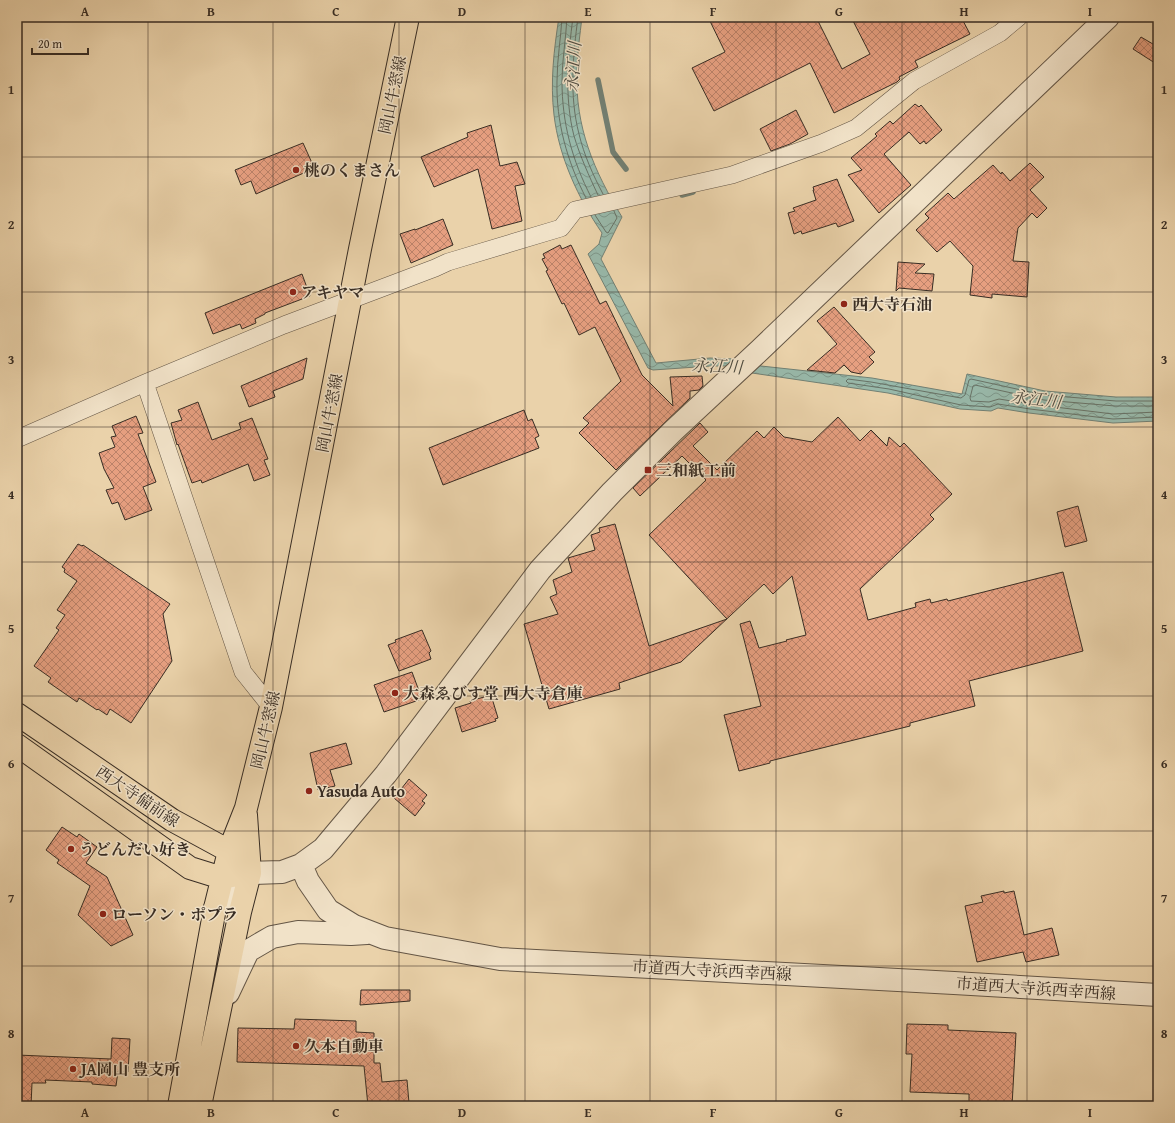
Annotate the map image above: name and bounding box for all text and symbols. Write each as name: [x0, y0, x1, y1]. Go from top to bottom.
text: A: [81, 2, 90, 21]
text: B: [207, 2, 215, 21]
text: C: [332, 2, 340, 21]
text: D: [458, 2, 466, 21]
text: E: [585, 2, 592, 21]
text: F: [710, 2, 717, 21]
text: G: [835, 2, 843, 21]
text: H: [959, 2, 969, 21]
text: I: [1088, 2, 1092, 21]
scale bar: [32, 30, 88, 56]
text: 20 m: [38, 35, 62, 52]
water label: 永江川: [558, 39, 587, 93]
street label: 岡山牛窓線: [372, 53, 412, 137]
text: 1: [8, 80, 14, 99]
text: 1: [1161, 80, 1167, 99]
place label: 桃のくまさん: [304, 158, 400, 182]
marker: 桃のくまさん: [291, 165, 301, 175]
text: 2: [8, 215, 15, 234]
text: 2: [1161, 215, 1168, 234]
place label: アキヤマ: [301, 280, 364, 304]
marker: アキヤマ: [288, 287, 298, 297]
place label: 西大寺石油: [852, 292, 932, 316]
marker: 西大寺石油: [839, 299, 849, 309]
text: 3: [8, 350, 14, 369]
text: 3: [1161, 350, 1167, 369]
water label: 永江川: [691, 352, 745, 379]
street label: 岡山牛窓線: [310, 371, 348, 455]
water label: 永江川: [1009, 383, 1065, 414]
place label: 三和紙工前: [656, 458, 736, 482]
marker: 三和紙工前: [643, 465, 653, 475]
text: 4: [8, 485, 15, 504]
text: 4: [1161, 485, 1168, 504]
text: 5: [8, 619, 15, 638]
text: 5: [1161, 619, 1168, 638]
place label: 大森ゑびす堂 西大寺倉庫: [403, 681, 583, 705]
street label: 岡山牛窓線: [244, 688, 286, 772]
marker: 大森ゑびす堂 西大寺倉庫: [390, 688, 400, 698]
text: 6: [8, 754, 15, 773]
text: 6: [1161, 754, 1168, 773]
street label: 西大寺備前線: [91, 759, 185, 833]
place label: Yasuda Auto: [317, 779, 406, 803]
marker: Yasuda Auto: [304, 786, 314, 796]
place label: うどんだい好き: [79, 837, 191, 861]
marker: うどんだい好き: [66, 844, 76, 854]
text: 7: [8, 889, 15, 908]
text: 7: [1161, 889, 1168, 908]
place label: ローソン・ポプラ: [111, 902, 238, 926]
marker: ローソン・ポプラ: [98, 909, 108, 919]
street label: 市道西大寺浜西幸西線: [631, 954, 793, 986]
street label: 市道西大寺浜西幸西線: [955, 970, 1117, 1006]
text: 8: [8, 1024, 15, 1043]
text: 8: [1161, 1024, 1168, 1043]
place label: 久本自動車: [304, 1034, 384, 1058]
marker: 久本自動車: [291, 1041, 301, 1051]
place label: JA岡山 豊支所: [78, 1057, 180, 1081]
marker: JA岡山 豊支所: [68, 1064, 78, 1074]
text: A: [81, 1103, 90, 1122]
text: B: [207, 1103, 215, 1122]
text: C: [332, 1103, 340, 1122]
text: D: [458, 1103, 466, 1122]
text: E: [585, 1103, 592, 1122]
text: F: [710, 1103, 717, 1122]
text: G: [835, 1103, 843, 1122]
text: H: [959, 1103, 969, 1122]
text: I: [1088, 1103, 1092, 1122]

